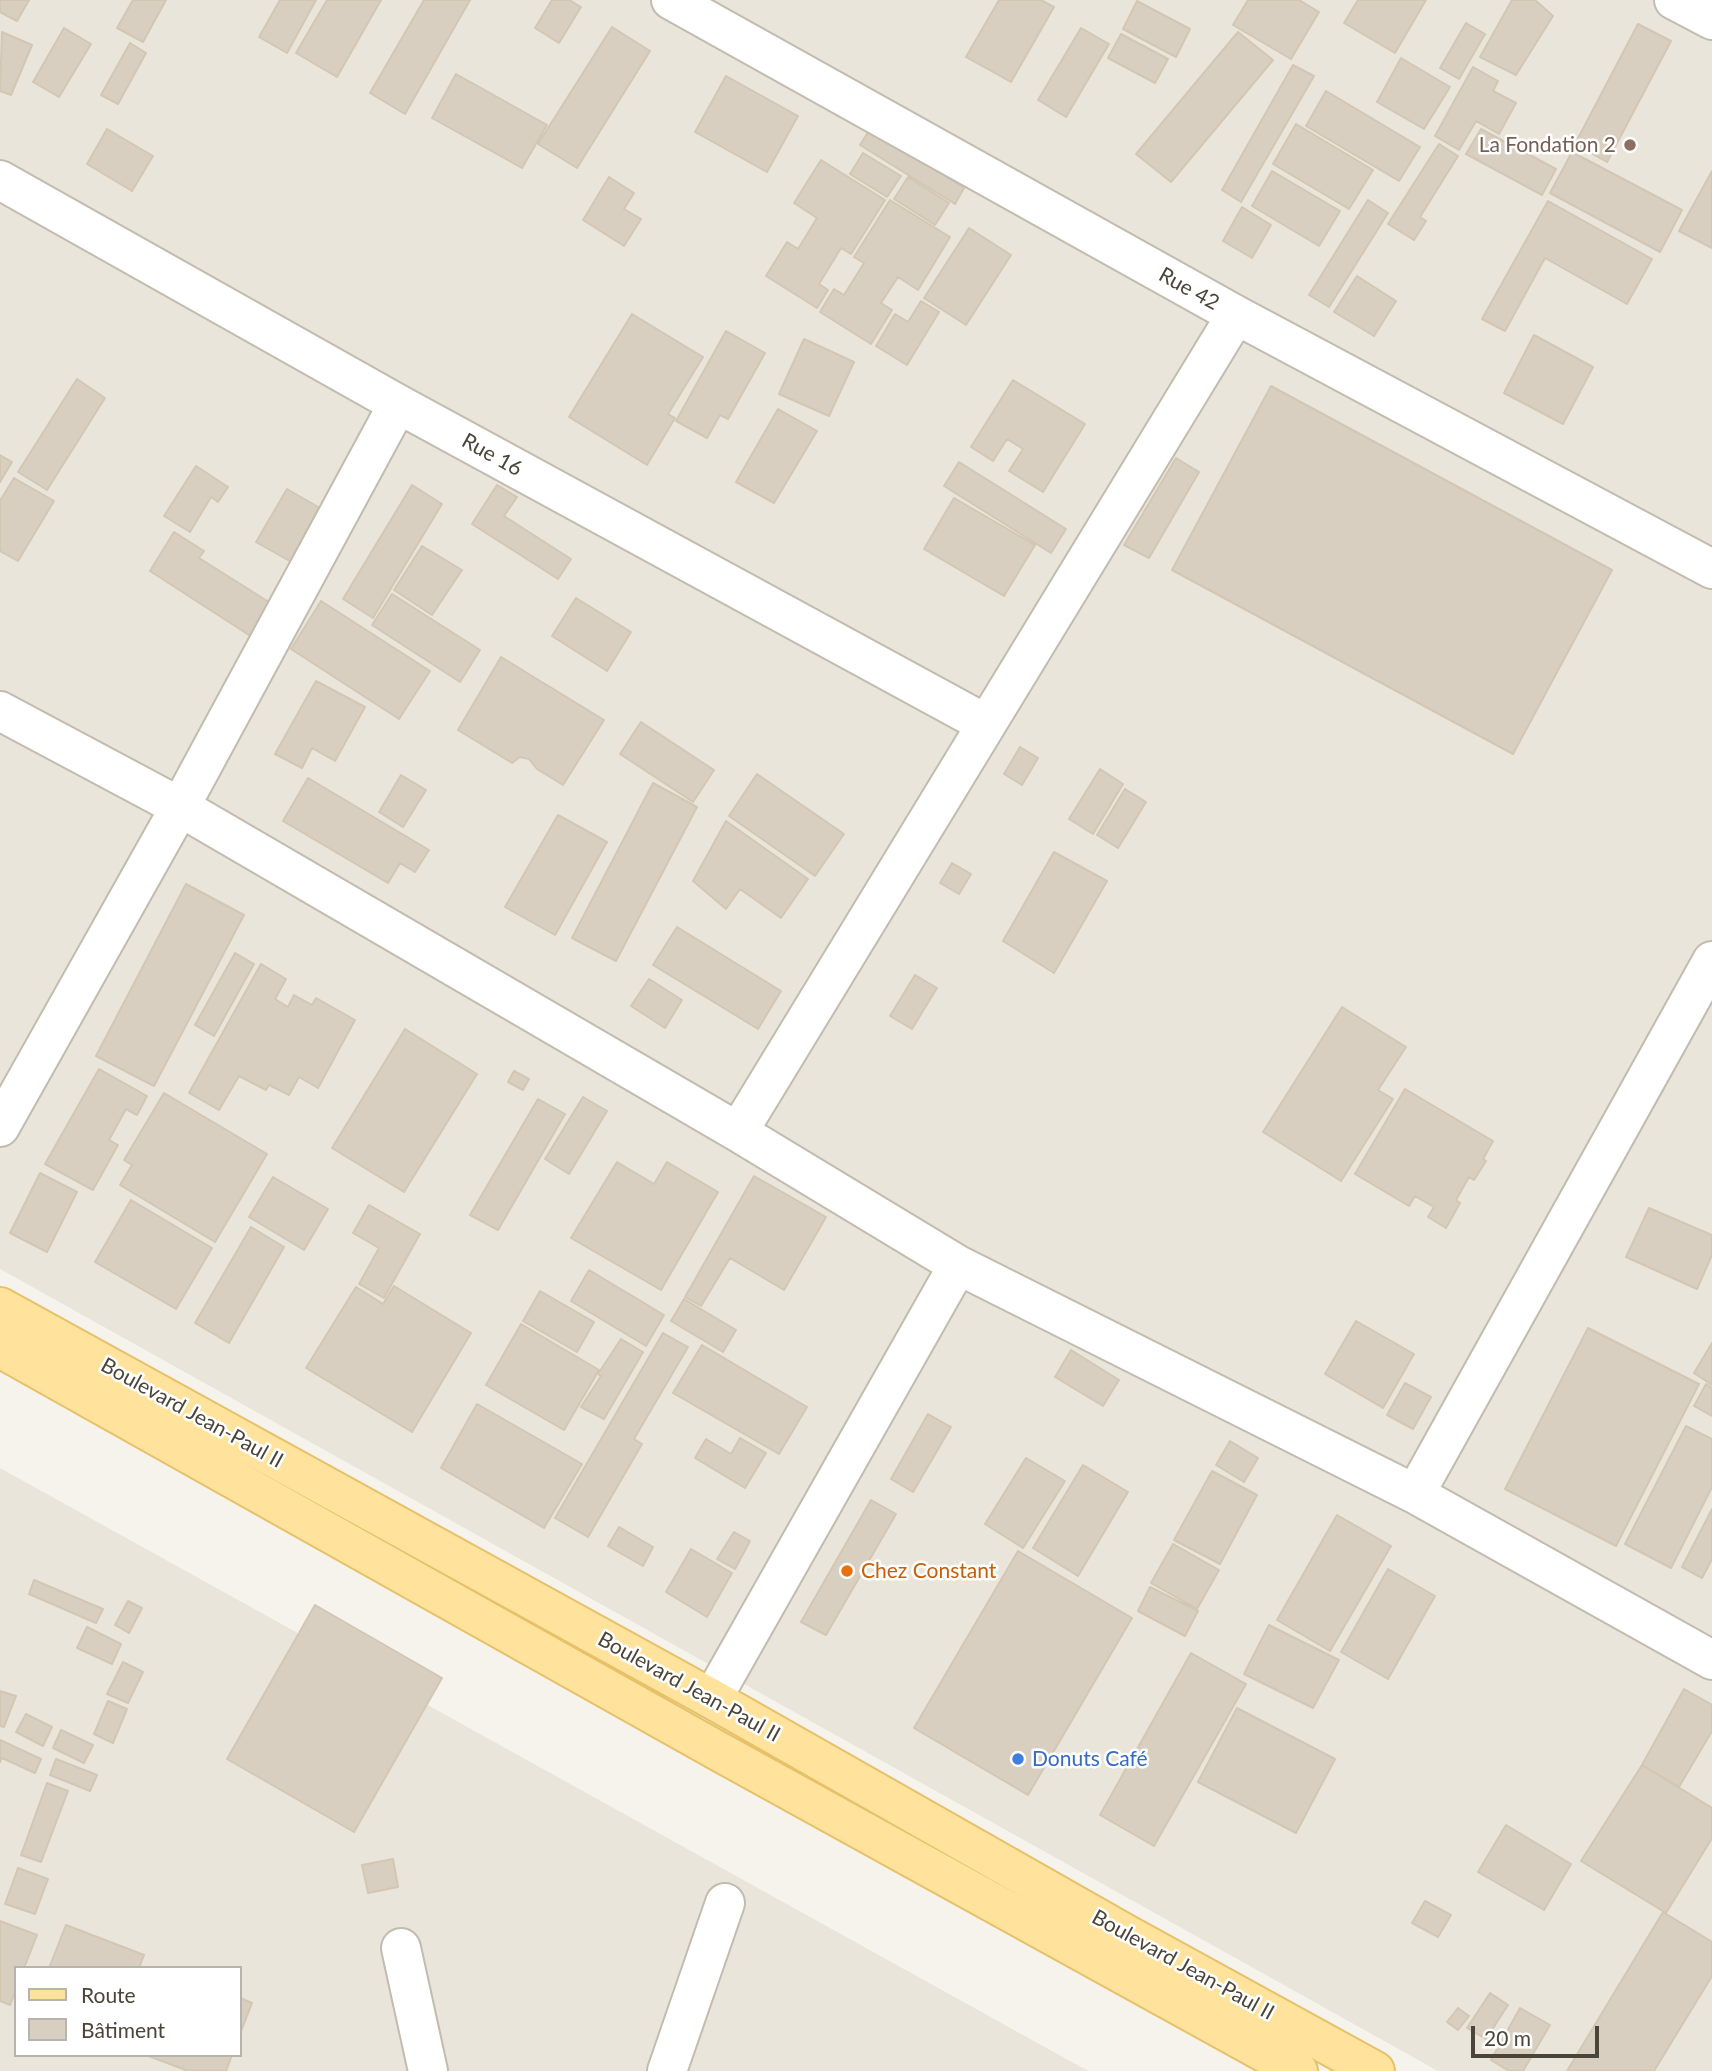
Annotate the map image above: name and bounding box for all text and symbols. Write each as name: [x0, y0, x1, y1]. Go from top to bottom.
place label: La Fondation 2: [1479, 132, 1616, 158]
marker: La Fondation 2: [1622, 137, 1638, 153]
street label: Rue 42: [1154, 262, 1224, 316]
street label: Rue 16: [457, 428, 527, 482]
street label: Boulevard Jean-Paul II: [97, 1352, 287, 1474]
place label: Chez Constant: [861, 1558, 996, 1584]
marker: Chez Constant: [839, 1563, 855, 1579]
street label: Boulevard Jean-Paul II: [594, 1626, 784, 1748]
place label: Donuts Café: [1032, 1746, 1148, 1772]
marker: Donuts Café: [1010, 1751, 1026, 1767]
street label: Boulevard Jean-Paul II: [1088, 1904, 1278, 2026]
legend: [14, 1966, 242, 2057]
text: Route: [81, 1982, 136, 2007]
scale bar: [1474, 2011, 1602, 2056]
text: Bâtiment: [81, 2017, 165, 2042]
text: 20 m: [1484, 2025, 1531, 2050]

